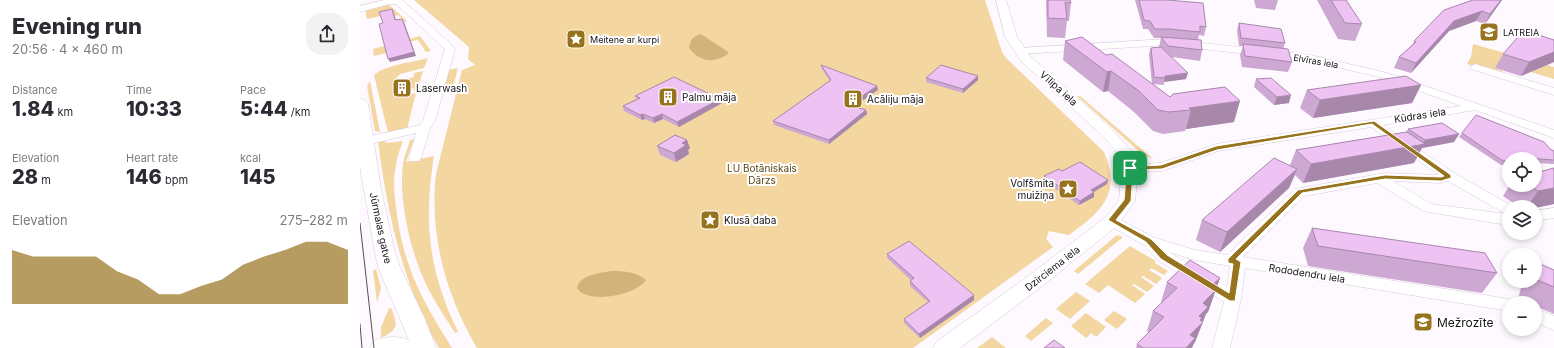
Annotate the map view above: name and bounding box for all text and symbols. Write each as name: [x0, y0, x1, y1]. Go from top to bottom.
text: Evening run: [12, 13, 142, 39]
button: share: [306, 13, 348, 55]
school or university icon: LATREIA: [1478, 21, 1500, 43]
place label: LATREIA: [1503, 27, 1539, 38]
place icon: Meitene ar kurpi: [565, 28, 587, 50]
place label: Meitene ar kurpi: [590, 34, 659, 45]
text: 20:56 · 4 × 460 m: [12, 41, 123, 57]
street label: Elvīras iela: [1293, 52, 1339, 70]
street label: Vīlipa iela: [1038, 68, 1080, 108]
building icon: Laserwash: [391, 77, 413, 99]
place label: Laserwash: [416, 82, 467, 94]
text: Distance: [12, 83, 57, 97]
text: Time: [126, 83, 152, 97]
text: Pace: [240, 83, 266, 97]
building icon: Palmu māja: [657, 86, 679, 108]
building icon: Acāliju māja: [842, 88, 864, 110]
place label: Palmu māja: [682, 91, 736, 103]
place label: Acāliju māja: [867, 93, 924, 105]
text: 1.84: [12, 97, 54, 121]
text: 10:33: [126, 97, 182, 121]
text: 5:44: [240, 97, 288, 121]
text: km: [54, 105, 73, 119]
text: /km: [288, 105, 310, 119]
street label: Kūdras iela: [1393, 105, 1447, 125]
text: Elevation: [12, 151, 59, 165]
text: Heart rate: [126, 151, 178, 165]
text: kcal: [240, 151, 261, 165]
pin: [1113, 151, 1147, 185]
map controls: [1502, 152, 1542, 336]
button: locate: [1502, 152, 1542, 192]
icon: arrive: [1119, 157, 1141, 179]
park label: LU Botāniskais Dārzs: [727, 162, 797, 186]
text: 28: [12, 165, 38, 189]
text: 146: [126, 165, 162, 189]
text: 145: [240, 165, 276, 189]
text: m: [38, 173, 51, 187]
text: bpm: [162, 173, 188, 187]
place label: Volfšmita muižiņa: [1010, 177, 1054, 202]
place icon: Volfšmita muižiņa: [1057, 178, 1079, 200]
street label: Jūrmalas gatve: [368, 191, 394, 265]
button: layers: [1502, 200, 1542, 240]
place icon: Klusā daba: [699, 209, 721, 231]
text: Elevation: [12, 212, 68, 228]
text: 275–282 m: [279, 212, 348, 228]
place label: Klusā daba: [724, 214, 776, 226]
street label: Dzirciema iela: [1022, 243, 1082, 293]
button: +: [1502, 248, 1542, 288]
street label: Rododendru iela: [1268, 261, 1346, 285]
button: −: [1502, 296, 1542, 336]
school or university icon: Mežrozīte: [1412, 311, 1434, 333]
place label: Mežrozīte: [1437, 315, 1494, 330]

